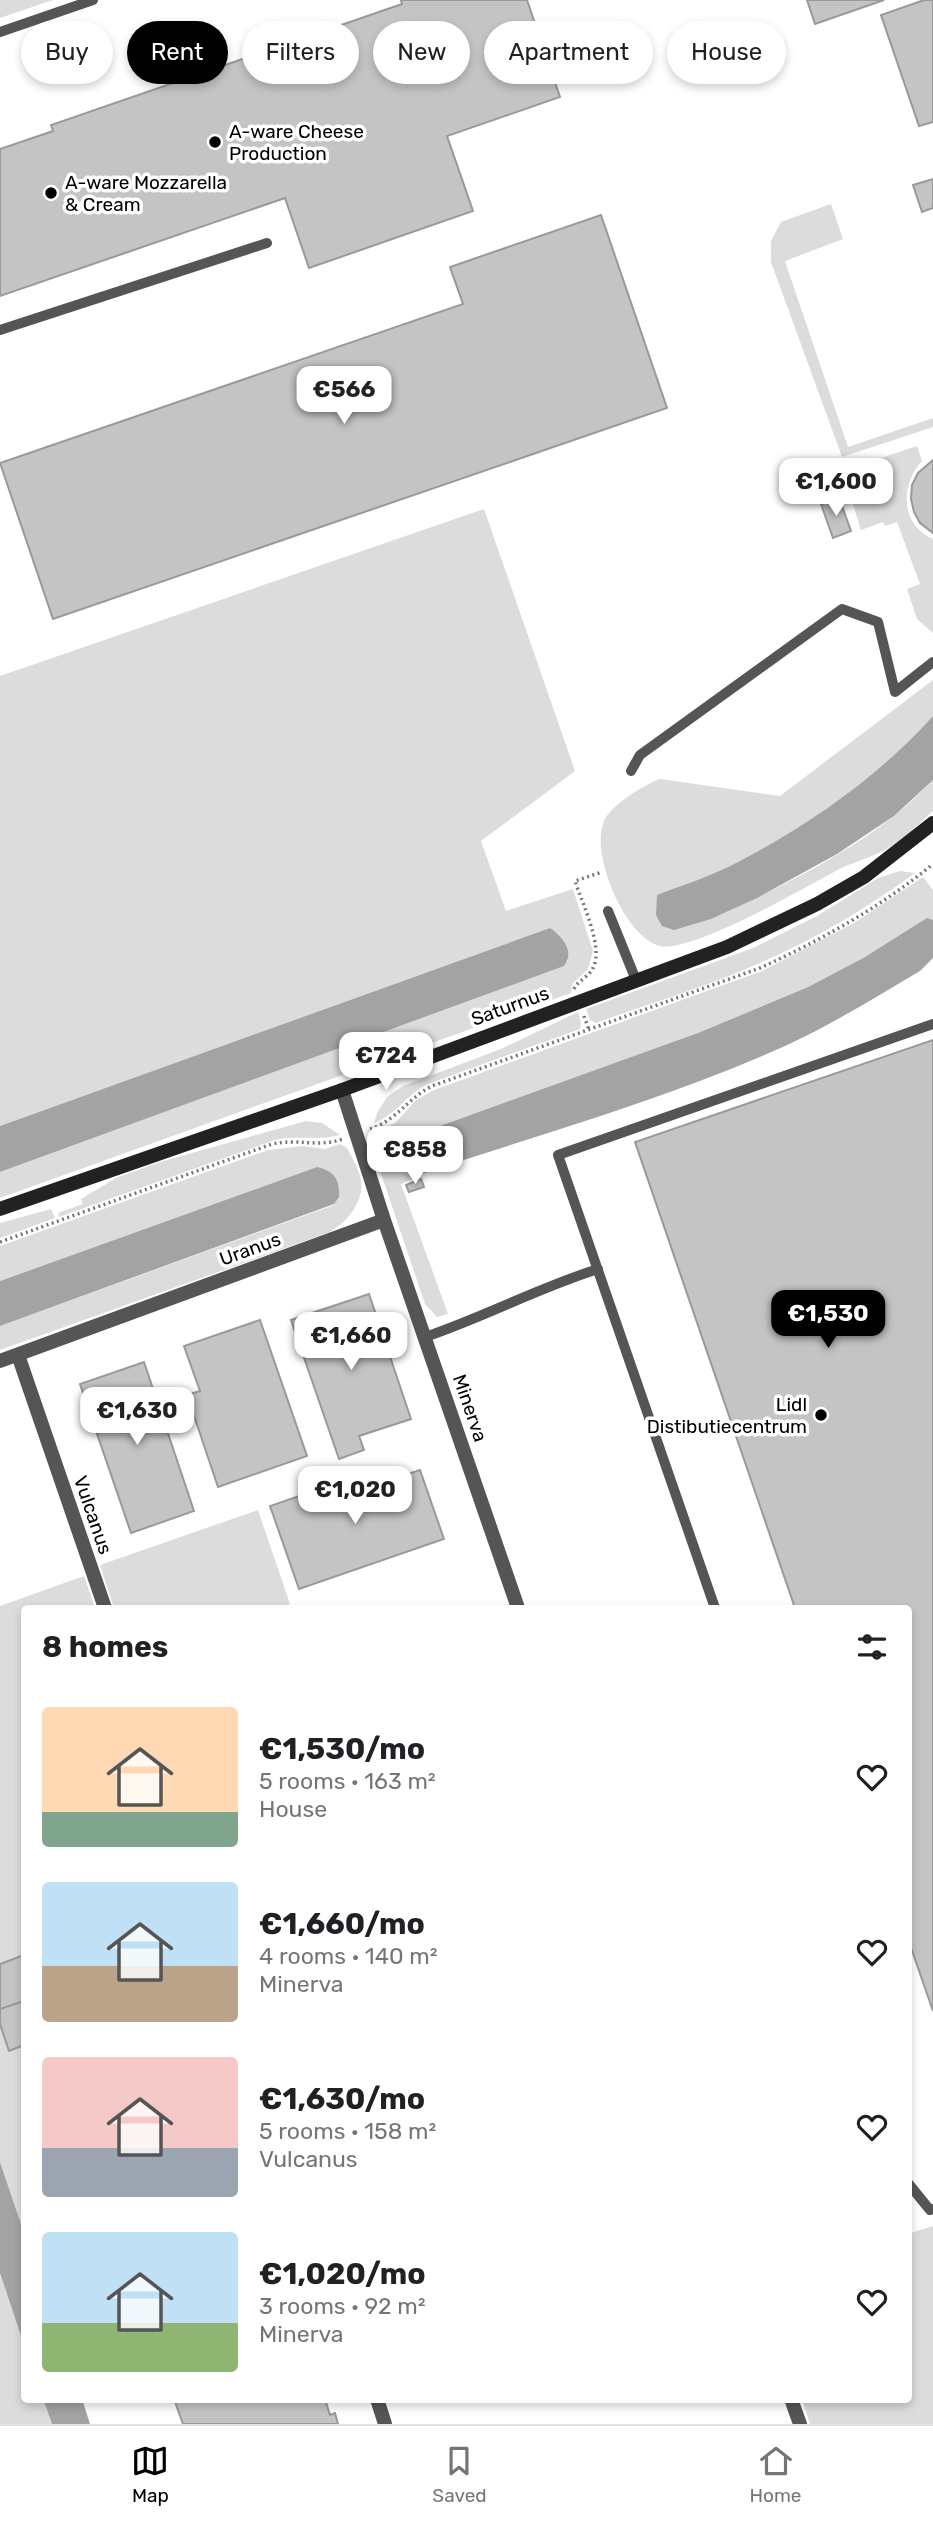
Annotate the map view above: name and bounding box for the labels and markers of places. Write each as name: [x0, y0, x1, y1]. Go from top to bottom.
place label: A-ware Cheese Production: [229, 120, 364, 165]
marker: A-ware Cheese Production: [207, 134, 223, 150]
place label: A-ware Mozzarella & Cream: [65, 171, 227, 216]
marker: A-ware Mozzarella & Cream: [43, 185, 59, 201]
pin: €566: [303, 366, 385, 426]
pin: €1,600: [779, 458, 893, 518]
pin: €724: [345, 1032, 427, 1092]
pin: €858: [374, 1126, 456, 1186]
pin: €1,530: [771, 1290, 885, 1350]
pin: €1,660: [294, 1312, 408, 1372]
pin: €1,630: [80, 1388, 194, 1447]
place label: Lidl Distibutiecentrum: [647, 1393, 807, 1438]
marker: Lidl Distibutiecentrum: [813, 1407, 829, 1423]
pin: €1,020: [298, 1466, 412, 1526]

